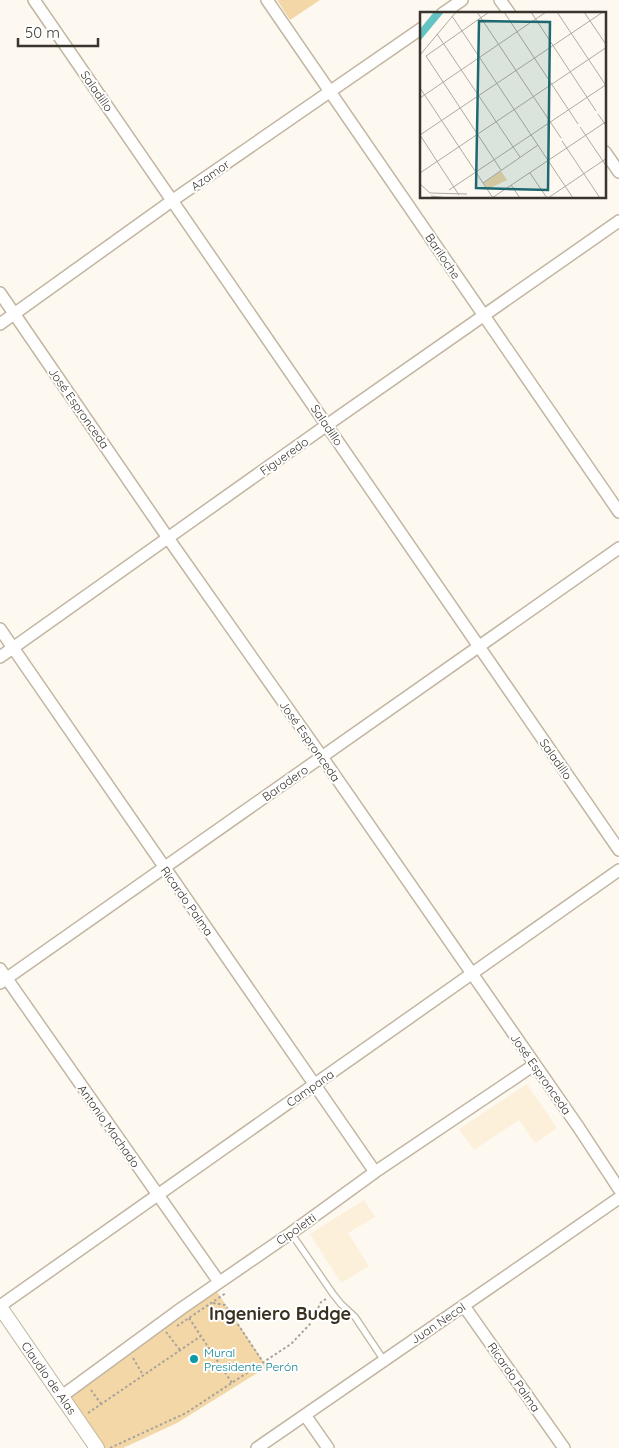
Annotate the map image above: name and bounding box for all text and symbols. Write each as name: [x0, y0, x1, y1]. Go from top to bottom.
inset map: [420, 12, 606, 199]
scale bar: [18, 15, 98, 47]
text: 50 m: [25, 23, 60, 42]
street label: Saladillo: [78, 68, 116, 114]
street label: Azamor: [188, 156, 232, 194]
street label: Bariloche: [422, 230, 464, 282]
street label: José Espronceda: [45, 365, 113, 451]
street label: Saladillo: [308, 402, 346, 448]
street label: Figueredo: [257, 434, 311, 478]
street label: José Espronceda: [276, 698, 344, 784]
street label: Saladillo: [537, 736, 575, 782]
street label: Baradero: [259, 762, 311, 804]
street label: Ricardo Palma: [157, 863, 217, 939]
street label: José Espronceda: [507, 1031, 575, 1117]
street label: Campana: [283, 1066, 337, 1110]
street label: Antonio Machado: [75, 1082, 143, 1170]
street label: Cipoletti: [273, 1210, 319, 1248]
street label: Juan Necol: [408, 1299, 468, 1347]
district label: Ingeniero Budge: [209, 1302, 351, 1325]
street label: Claudio de Alas: [18, 1339, 80, 1418]
street label: Ricardo Palma: [484, 1339, 544, 1415]
place label: Mural Presidente Perón: [204, 1345, 298, 1374]
marker: Mural Presidente Perón: [188, 1353, 200, 1365]

